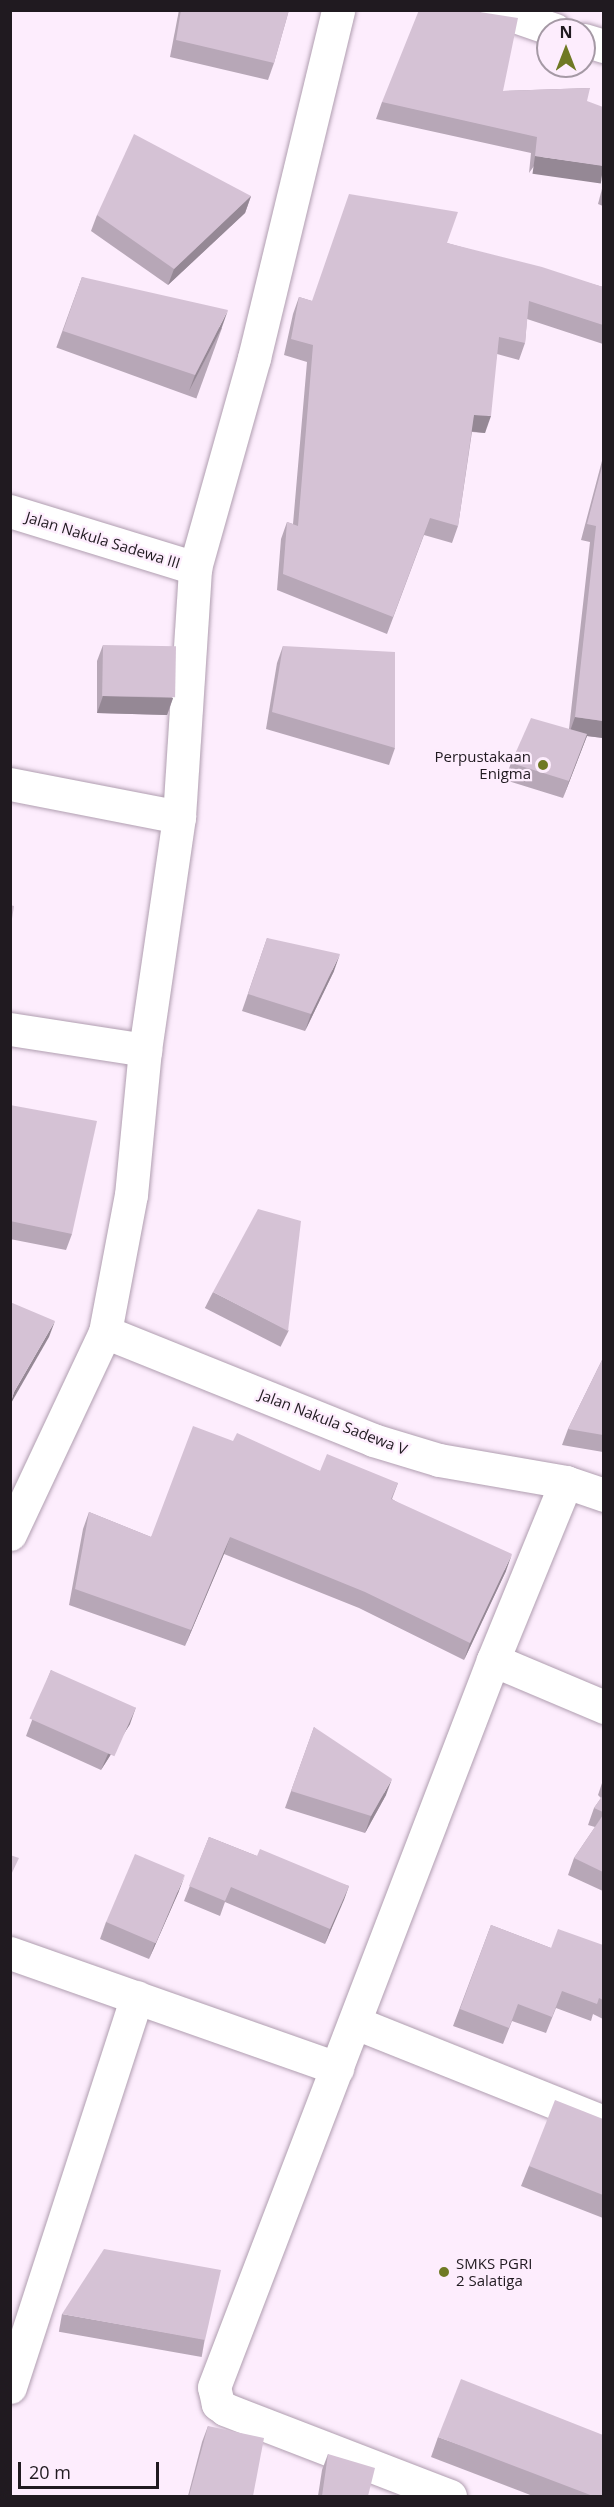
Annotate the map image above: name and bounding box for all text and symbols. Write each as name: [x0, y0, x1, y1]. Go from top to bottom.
north arrow: [536, 18, 596, 78]
text: N: [559, 21, 573, 43]
street label: Jalan Nakula Sadewa III: [23, 508, 183, 572]
place label: Perpustakaan Enigma: [434, 747, 531, 782]
marker: Perpustakaan Enigma: [536, 758, 550, 772]
street label: Jalan Nakula Sadewa V: [256, 1385, 410, 1459]
place label: SMKS PGRI 2 Salatiga: [456, 2254, 532, 2289]
marker: SMKS PGRI 2 Salatiga: [437, 2265, 451, 2279]
scale bar: [21, 2450, 162, 2488]
text: 20 m: [29, 2460, 71, 2484]

